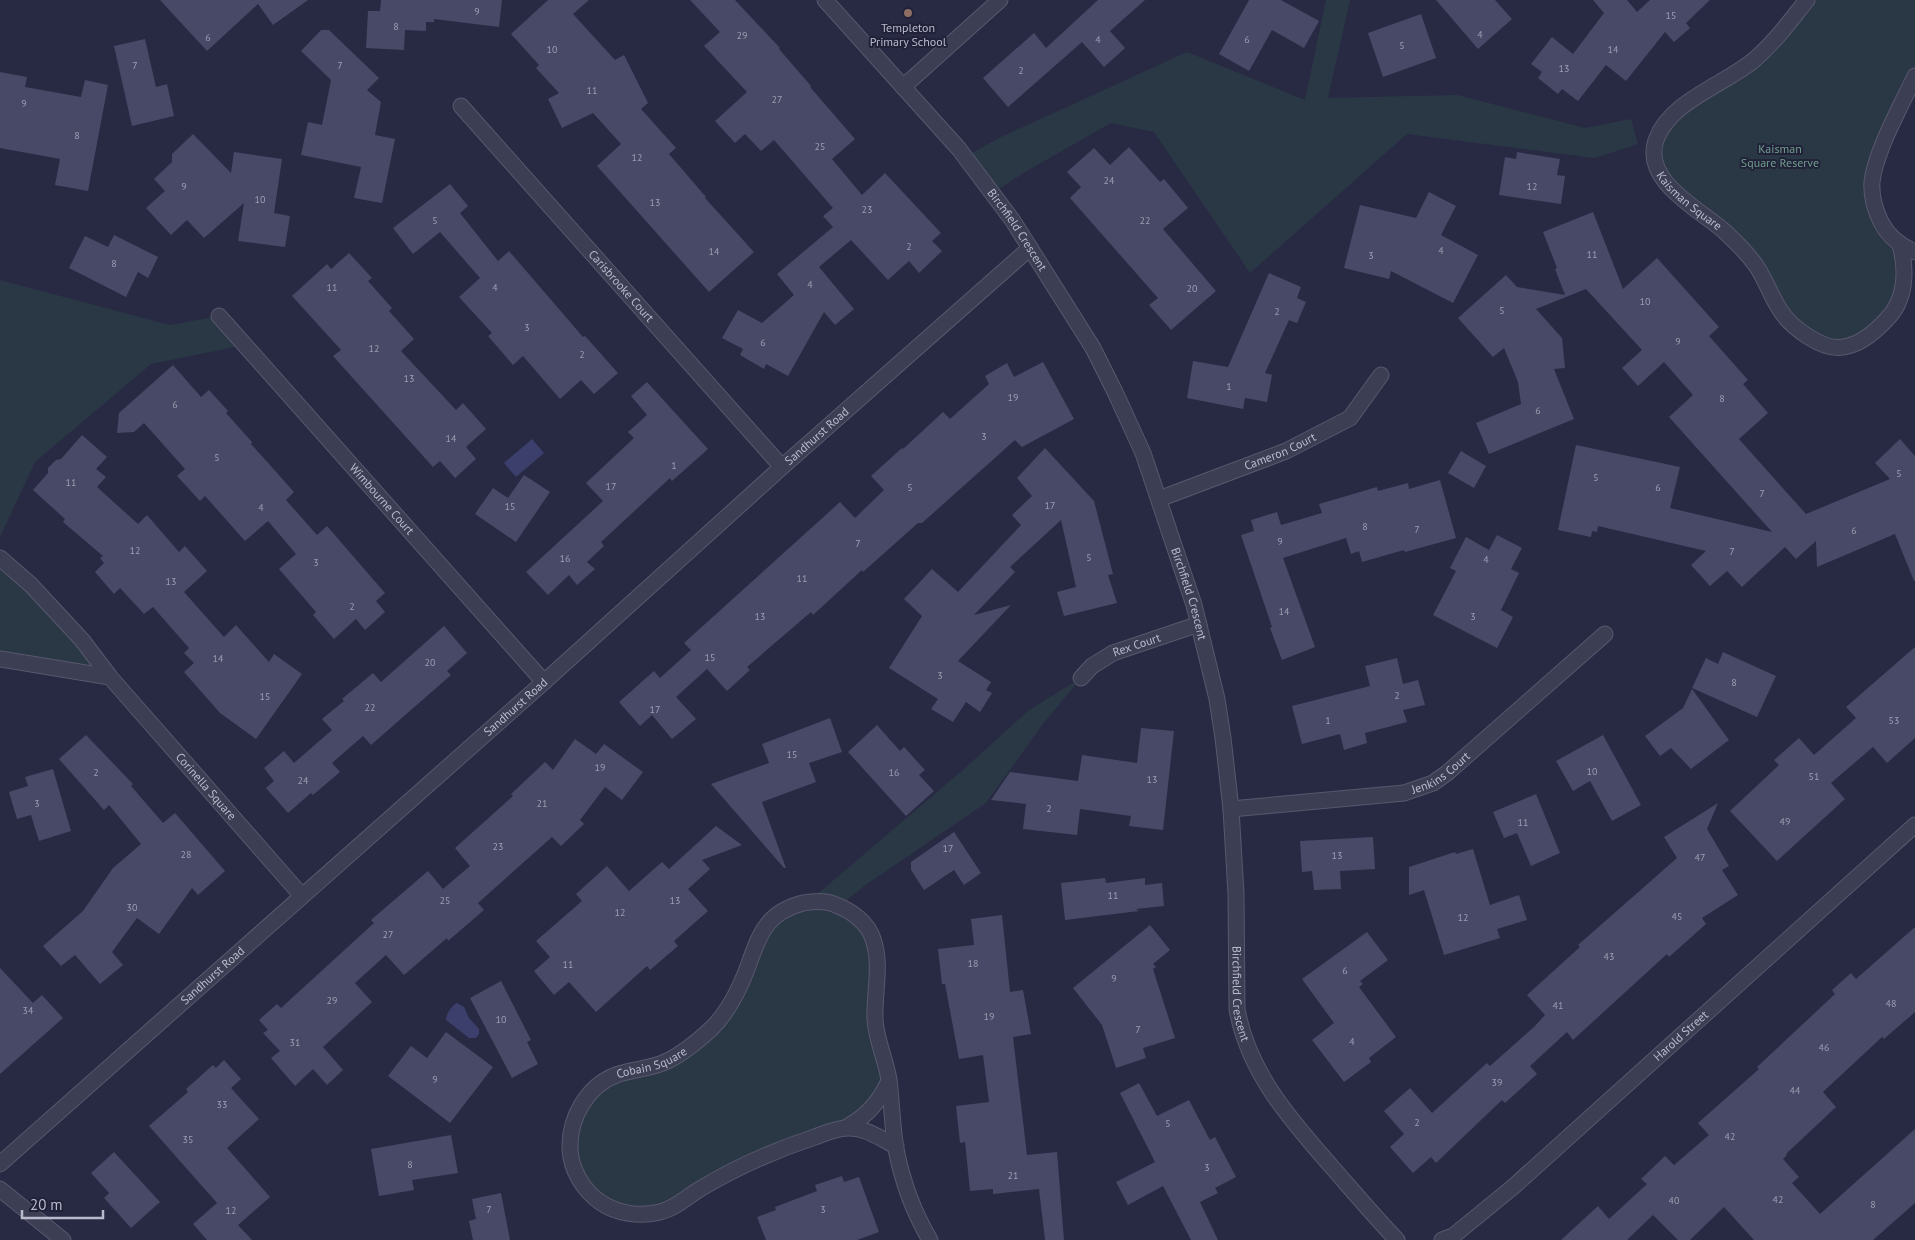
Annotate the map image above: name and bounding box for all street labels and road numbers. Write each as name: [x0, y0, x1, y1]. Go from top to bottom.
street label: Kaisman Square: [1653, 169, 1725, 233]
street label: Birchfield Crescent: [984, 186, 1050, 273]
street label: Carisbrooke Court: [586, 247, 657, 325]
street label: Sandhurst Road: [781, 404, 852, 468]
street label: Cameron Court: [1242, 429, 1318, 473]
street label: Wimbourne Court: [347, 460, 418, 538]
street label: Birchfield Crescent: [1168, 545, 1210, 641]
street label: Rex Court: [1111, 630, 1162, 660]
street label: Sandhurst Road: [480, 674, 550, 739]
street label: Jenkins Court: [1408, 748, 1473, 797]
street label: Corinella Square: [173, 749, 240, 823]
street label: Sandhurst Road: [177, 943, 247, 1008]
street label: Birchfield Crescent: [1229, 946, 1253, 1043]
street label: Harold Street: [1650, 1007, 1711, 1064]
street label: Cobain Square: [614, 1043, 690, 1081]

